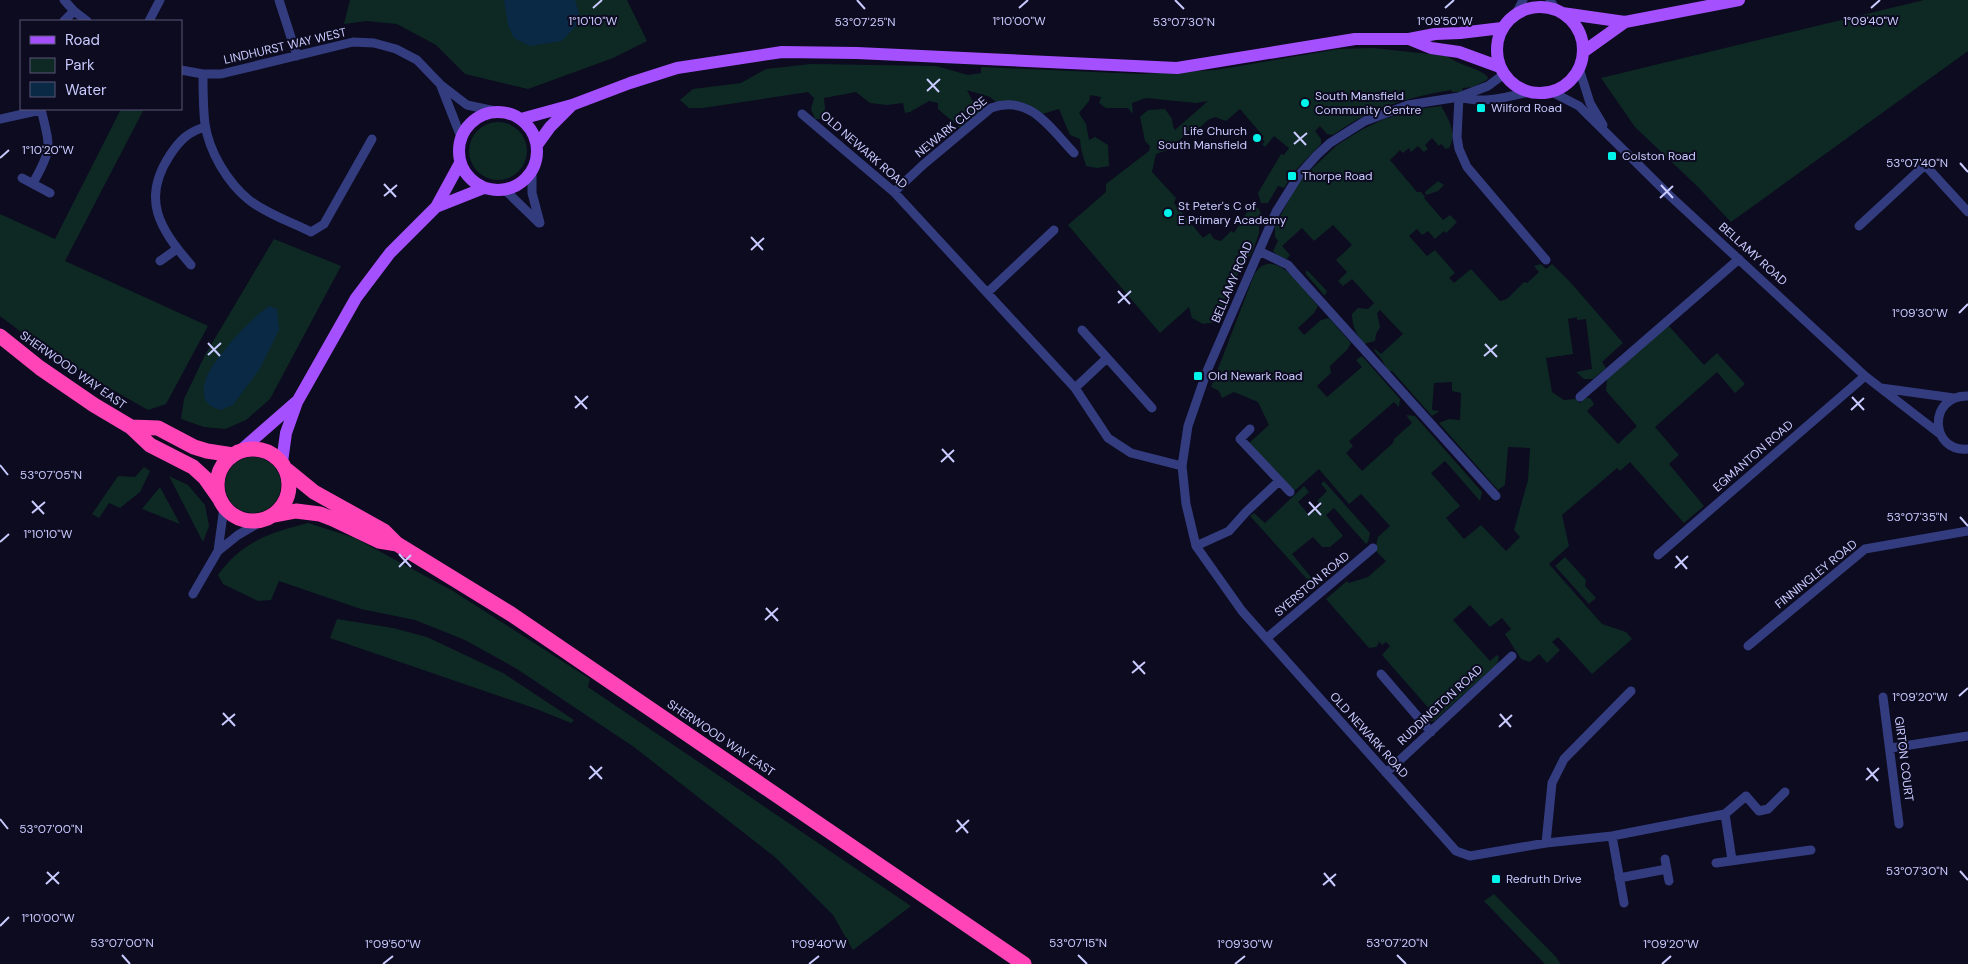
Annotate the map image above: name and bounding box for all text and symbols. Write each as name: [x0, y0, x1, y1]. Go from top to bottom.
text: 1°10'10"W: [569, 13, 618, 29]
text: 1°10'00"W: [992, 13, 1046, 29]
text: 1°09'50"W: [1417, 13, 1473, 29]
text: 1°09'40"W: [1843, 13, 1899, 29]
text: 53°07'25"N: [834, 14, 896, 30]
text: 53°07'30"N: [1153, 14, 1215, 30]
legend: [20, 20, 182, 110]
street label: LINDHURST WAY WEST: [222, 24, 348, 68]
text: Road: [65, 30, 100, 50]
text: Park: [65, 55, 95, 75]
text: Water: [65, 80, 107, 100]
place label: South Mansfield Community Centre: [1315, 88, 1422, 118]
street label: NEWARK CLOSE: [912, 93, 991, 161]
marker: South Mansfield Community Centre: [1299, 97, 1311, 109]
place label: Wilford Road: [1491, 100, 1562, 116]
marker: Wilford Road: [1475, 102, 1487, 114]
street label: OLD NEWARK ROAD: [817, 108, 911, 192]
place label: Life Church South Mansfield: [1158, 123, 1247, 153]
marker: Life Church South Mansfield: [1251, 132, 1263, 144]
text: 1°10'20"W: [22, 142, 74, 158]
place label: Colston Road: [1622, 148, 1696, 164]
marker: Colston Road: [1606, 150, 1618, 162]
text: 53°07'40"N: [1886, 155, 1948, 171]
place label: Thorpe Road: [1302, 168, 1373, 184]
marker: Thorpe Road: [1286, 170, 1298, 182]
place label: St Peter's C of E Primary Academy: [1178, 198, 1287, 228]
marker: St Peter's C of E Primary Academy: [1162, 207, 1174, 219]
street label: BELLAMY ROAD: [1715, 219, 1791, 289]
street label: BELLAMY ROAD: [1208, 239, 1256, 325]
text: 1°09'30"W: [1892, 305, 1948, 321]
street label: SHERWOOD WAY EAST: [17, 327, 130, 413]
place label: Old Newark Road: [1208, 368, 1303, 384]
marker: Old Newark Road: [1192, 370, 1204, 382]
street label: EGMANTON ROAD: [1710, 417, 1796, 495]
text: 53°07'05"N: [20, 467, 82, 483]
text: 53°07'35"N: [1886, 509, 1948, 525]
text: 1°10'10"W: [24, 526, 73, 542]
street label: FINNINGLEY ROAD: [1772, 536, 1860, 612]
street label: SYERSTON ROAD: [1271, 548, 1353, 620]
street label: RUDDINGTON ROAD: [1394, 661, 1486, 749]
street label: OLD NEWARK ROAD: [1326, 689, 1412, 781]
text: 1°09'20"W: [1892, 689, 1948, 705]
street label: SHERWOOD WAY EAST: [664, 696, 778, 780]
street label: GIRTON COURT: [1891, 715, 1917, 803]
text: 53°07'00"N: [19, 821, 83, 837]
text: 53°07'30"N: [1886, 863, 1948, 879]
place label: Redruth Drive: [1506, 871, 1582, 887]
marker: Redruth Drive: [1490, 873, 1502, 885]
text: 1°10'00"W: [21, 910, 75, 926]
text: 53°07'00"N: [90, 935, 154, 951]
text: 53°07'15"N: [1049, 935, 1107, 951]
text: 53°07'20"N: [1366, 935, 1428, 951]
text: 1°09'50"W: [365, 936, 421, 952]
text: 1°09'40"W: [791, 936, 847, 952]
text: 1°09'30"W: [1217, 936, 1273, 952]
text: 1°09'20"W: [1643, 936, 1699, 952]

